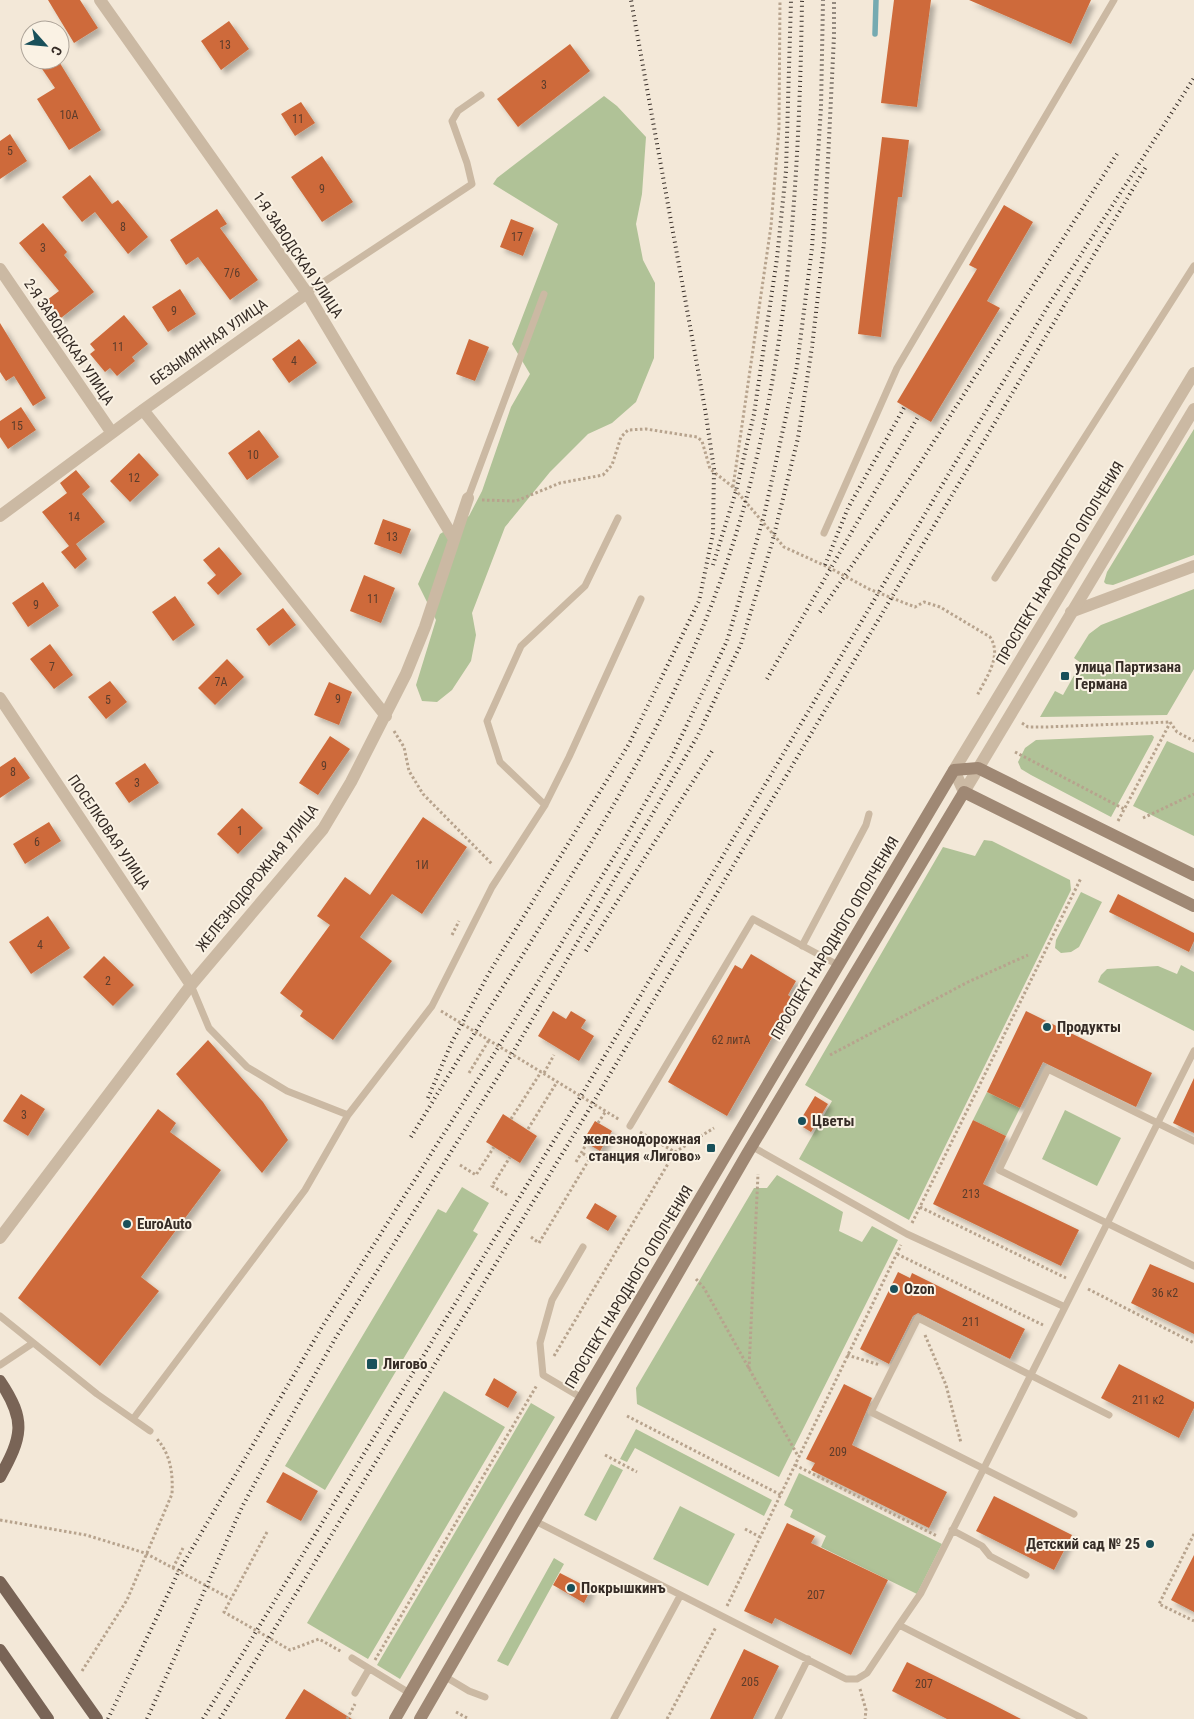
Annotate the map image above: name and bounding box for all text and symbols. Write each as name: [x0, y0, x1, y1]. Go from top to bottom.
north arrow: [20, 20, 70, 70]
house number: 13: [219, 38, 231, 52]
text: С: [48, 44, 66, 58]
house number: 3: [541, 78, 547, 92]
house number: 10А: [60, 108, 78, 122]
house number: 11: [292, 112, 304, 126]
house number: 5: [7, 144, 13, 158]
house number: 9: [319, 182, 325, 196]
street label: 1-Я ЗАВОДСКАЯ УЛИЦА: [249, 189, 347, 322]
house number: 8: [120, 220, 126, 234]
house number: 17: [511, 230, 523, 244]
house number: 3: [40, 241, 46, 255]
house number: 7/6: [224, 266, 240, 280]
street label: 2-Я ЗАВОДСКАЯ УЛИЦА: [20, 276, 118, 409]
street label: БЕЗЫМЯННАЯ УЛИЦА: [147, 295, 271, 389]
house number: 9: [171, 304, 177, 318]
house number: 11: [112, 340, 124, 354]
house number: 4: [291, 354, 297, 368]
house number: 15: [11, 419, 23, 433]
house number: 10: [247, 448, 259, 462]
street label: ПРОСПЕКТ НАРОДНОГО ОПОЛЧЕНИЯ: [992, 458, 1128, 668]
house number: 12: [128, 471, 140, 485]
house number: 14: [68, 510, 80, 524]
house number: 13: [386, 530, 398, 544]
house number: 11: [367, 592, 379, 606]
house number: 9: [33, 598, 39, 612]
place label: улица Партизана Германа: [1075, 658, 1181, 693]
house number: 7: [49, 660, 55, 674]
marker: улица Партизана Германа: [1059, 670, 1071, 682]
house number: 7А: [215, 675, 228, 689]
house number: 9: [335, 692, 341, 706]
house number: 5: [105, 693, 111, 707]
house number: 9: [321, 759, 327, 773]
house number: 8: [10, 765, 16, 779]
street label: ПОСЕЛКОВАЯ УЛИЦА: [64, 771, 154, 893]
house number: 3: [134, 776, 140, 790]
street label: ЖЕЛЕЗНОДОРОЖНАЯ УЛИЦА: [192, 800, 322, 955]
house number: 1: [237, 824, 243, 838]
street label: ПРОСПЕКТ НАРОДНОГО ОПОЛЧЕНИЯ: [767, 833, 903, 1043]
house number: 6: [34, 835, 40, 849]
house number: 1И: [415, 858, 429, 872]
house number: 4: [37, 938, 43, 952]
house number: 2: [105, 974, 111, 988]
place label: Продукты: [1057, 1018, 1121, 1036]
marker: Продукты: [1041, 1021, 1053, 1033]
house number: 62 литА: [712, 1033, 751, 1047]
house number: 3: [21, 1108, 27, 1122]
place label: Цветы: [812, 1112, 854, 1130]
marker: Цветы: [796, 1115, 808, 1127]
place label: железнодорожная станция «Лигово»: [583, 1130, 701, 1165]
marker: железнодорожная станция «Лигово»: [705, 1142, 717, 1154]
street label: ПРОСПЕКТ НАРОДНОГО ОПОЛЧЕНИЯ: [561, 1182, 697, 1392]
house number: 213: [962, 1187, 980, 1201]
place label: EuroAuto: [137, 1215, 192, 1233]
marker: EuroAuto: [121, 1218, 133, 1230]
place label: Ozon: [904, 1280, 935, 1298]
marker: Ozon: [888, 1283, 900, 1295]
house number: 36 к2: [1152, 1286, 1178, 1300]
house number: 211: [962, 1315, 980, 1329]
place label: Лигово: [383, 1355, 428, 1373]
marker: Лигово: [365, 1357, 379, 1371]
house number: 211 к2: [1132, 1393, 1164, 1407]
house number: 209: [829, 1445, 847, 1459]
place label: Детский сад № 25: [1026, 1535, 1140, 1553]
marker: Детский сад № 25: [1144, 1538, 1156, 1550]
place label: Покрышкинъ: [581, 1579, 666, 1597]
marker: Покрышкинъ: [565, 1582, 577, 1594]
house number: 207: [807, 1588, 825, 1602]
house number: 205: [741, 1675, 759, 1689]
house number: 207: [915, 1677, 933, 1691]

